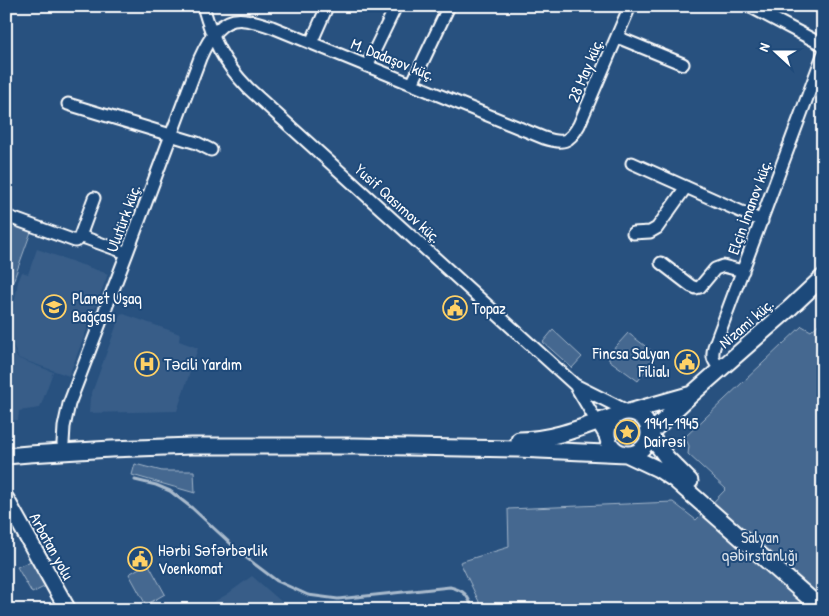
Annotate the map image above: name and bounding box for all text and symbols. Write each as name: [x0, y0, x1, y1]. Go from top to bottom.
north arrow: [752, 28, 802, 78]
street label: M. Dadaşov küç.: [348, 32, 438, 86]
street label: 28 May küç.: [562, 35, 608, 105]
text: N: [753, 40, 774, 54]
street label: Elçin İmanov küç.: [722, 157, 776, 257]
street label: Yusif Qasımov küç.: [350, 158, 446, 248]
street label: Ulutürk küç.: [101, 181, 145, 255]
place label: Planet Uşaq Bağçası: [72, 287, 142, 327]
street label: Nizami küç.: [714, 293, 778, 353]
school or university icon: Planet Uşaq Bağçası: [41, 294, 67, 320]
public building icon: Topaz: [442, 295, 468, 321]
place label: Topaz: [472, 297, 506, 319]
place label: Fincsa Salyan Filialı: [592, 342, 670, 382]
public building icon: Fincsa Salyan Filialı: [674, 349, 700, 375]
hospital icon: Təcili Yardım: [134, 351, 160, 377]
place label: Təcili Yardım: [164, 353, 242, 375]
place label: 1941-1945 Dairəsi: [644, 412, 699, 452]
place icon: 1941-1945 Dairəsi: [614, 419, 640, 445]
street label: Arbatan yolu: [25, 509, 80, 584]
park label: Salyan qəbirstanlığı: [722, 526, 798, 566]
place label: Hərbi Səfərbərlik Voenkomat: [158, 539, 268, 579]
public building icon: Hərbi Səfərbərlik Voenkomat: [127, 546, 153, 572]

